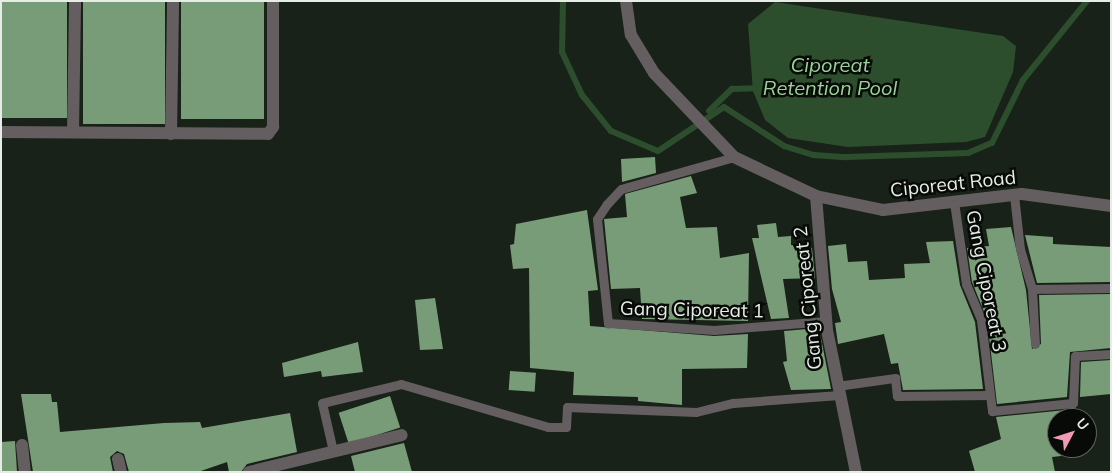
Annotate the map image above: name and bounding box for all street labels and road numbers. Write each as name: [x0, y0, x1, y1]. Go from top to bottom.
street label: Ciporeat Road: [889, 166, 1017, 202]
street label: Gang Ciporeat 3: [961, 208, 1011, 354]
street label: Gang Ciporeat 2: [789, 225, 827, 371]
street label: Gang Ciporeat 1: [620, 297, 764, 323]

